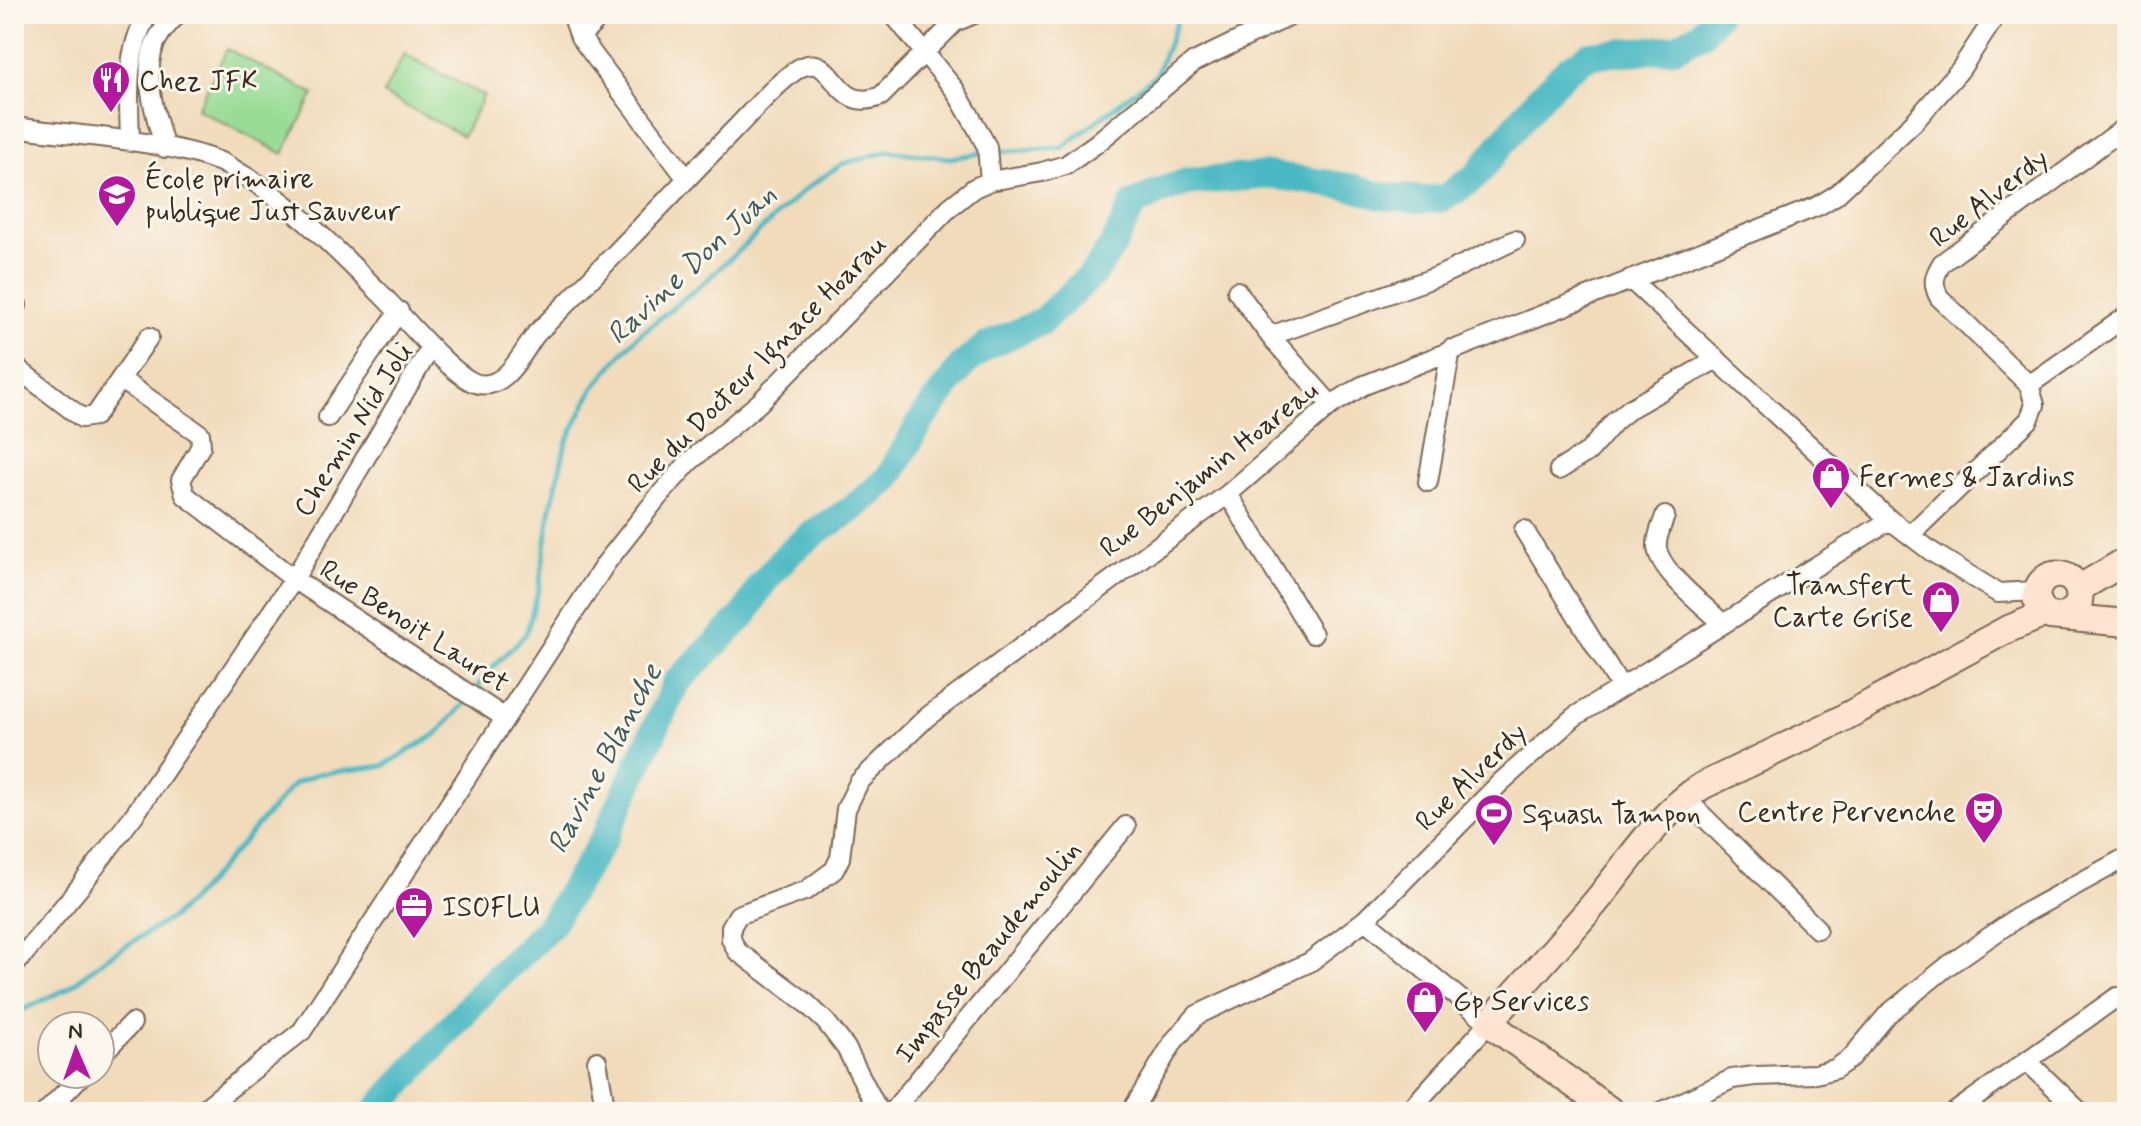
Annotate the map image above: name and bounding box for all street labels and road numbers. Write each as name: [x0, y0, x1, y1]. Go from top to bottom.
street label: Rue Alverdy: [1922, 141, 2057, 257]
street label: Rue du Docteur Ignace Hoarau: [620, 227, 897, 504]
street label: Chemin Nid Joli: [286, 336, 422, 524]
street label: Rue Benjamin Hoareau: [1093, 373, 1326, 567]
street label: Rue Benoit Lauret: [312, 552, 516, 702]
street label: Rue Alverdy: [1408, 715, 1535, 840]
street label: Impasse Beaudemoulin: [888, 833, 1090, 1072]

